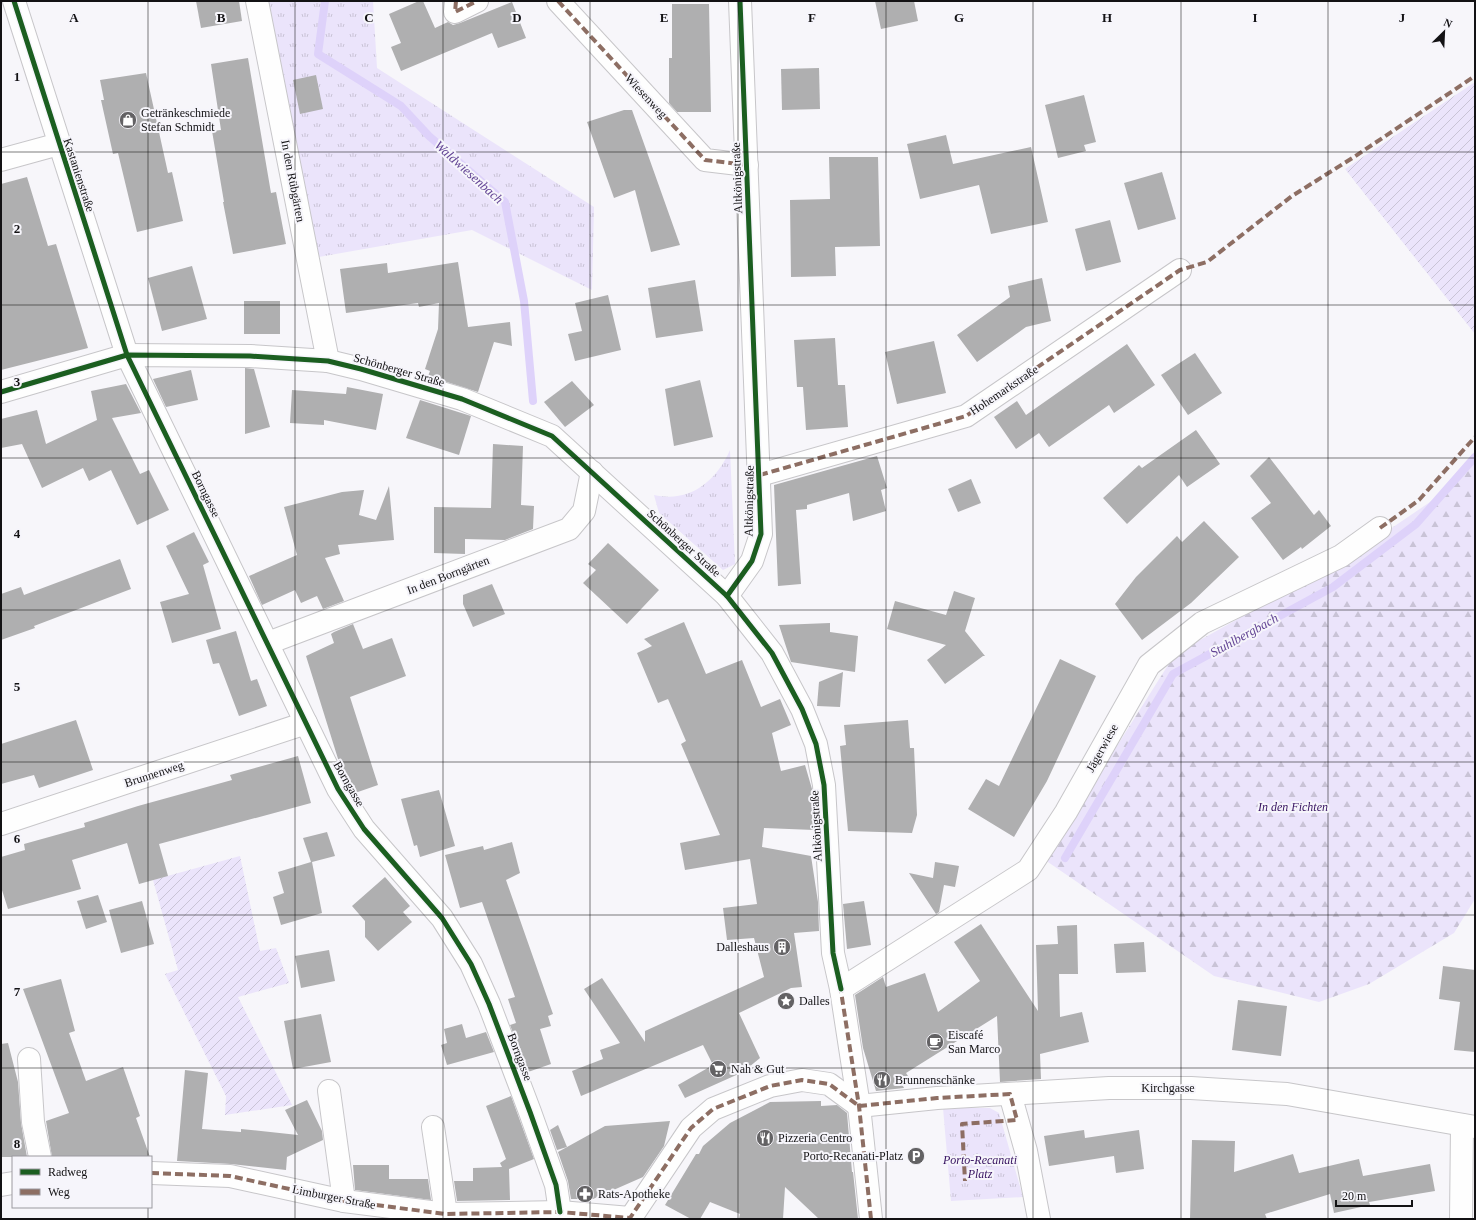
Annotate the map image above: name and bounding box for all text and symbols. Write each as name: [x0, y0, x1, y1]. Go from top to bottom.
text: A: [69, 10, 79, 25]
text: B: [217, 10, 226, 25]
text: C: [364, 10, 374, 25]
text: D: [512, 10, 522, 25]
text: E: [660, 10, 668, 25]
text: F: [808, 10, 816, 25]
text: G: [954, 10, 964, 25]
text: H: [1102, 10, 1112, 25]
text: I: [1252, 10, 1258, 25]
text: J: [1399, 10, 1406, 25]
north arrow: [1424, 12, 1464, 52]
text: N: [1442, 16, 1454, 30]
text: 1: [14, 69, 20, 84]
street label: Wiesenweg: [622, 71, 670, 121]
place label: Getränkeschmiede Stefan Schmidt: [141, 106, 230, 134]
shop icon: Getränkeschmiede Stefan Schmidt: [118, 110, 138, 130]
street label: Kastanienstraße: [61, 136, 97, 214]
water label: Waldwiesenbach: [432, 137, 506, 207]
street label: In den Rübgärten: [278, 139, 308, 223]
street label: Altkönigstraße: [729, 142, 745, 214]
text: 2: [14, 221, 20, 236]
street label: Schönberger Straße: [352, 350, 446, 390]
street label: Hohemarkstraße: [967, 362, 1041, 418]
text: 3: [14, 374, 21, 389]
street label: Altkönigstraße: [741, 465, 757, 537]
street label: Borngasse: [189, 468, 223, 520]
street label: Schönberger Straße: [644, 506, 724, 580]
text: 4: [14, 526, 21, 541]
street label: In den Borngärten: [405, 553, 491, 597]
water label: Stuhlbergbach: [1207, 610, 1281, 660]
text: 5: [14, 679, 21, 694]
street label: Jägerwiese: [1083, 722, 1121, 774]
street label: Brunnenweg: [123, 758, 185, 790]
street label: Borngasse: [330, 759, 368, 809]
street label: Altkönigstraße: [807, 790, 825, 862]
park label: In den Fichten: [1257, 800, 1328, 814]
text: 6: [14, 831, 21, 846]
building icon: Dalleshaus: [772, 937, 792, 957]
place label: Dalleshaus: [716, 940, 769, 954]
text: 7: [14, 984, 21, 999]
place icon: Dalles: [776, 991, 796, 1011]
place label: Dalles: [799, 994, 830, 1008]
place label: Eiscafé San Marco: [948, 1028, 1000, 1056]
street label: Borngasse: [505, 1031, 535, 1083]
cafe icon: Eiscafé San Marco: [925, 1032, 945, 1052]
supermarket icon: Nah & Gut: [708, 1059, 728, 1079]
place label: Nah & Gut: [731, 1062, 785, 1076]
restaurant icon: Brunnenschänke: [872, 1070, 892, 1090]
place label: Brunnenschänke: [895, 1073, 975, 1087]
street label: Kirchgasse: [1141, 1081, 1195, 1095]
restaurant icon: Pizzeria Centro: [755, 1128, 775, 1148]
place label: Pizzeria Centro: [778, 1131, 852, 1145]
text: 8: [14, 1136, 21, 1151]
parking icon: Porto-Recanati-Platz: [906, 1146, 926, 1166]
place label: Porto-Recanati-Platz: [803, 1149, 903, 1163]
park label: Porto-Recanati Platz: [942, 1153, 1017, 1181]
legend: [12, 1156, 152, 1208]
text: Radweg: [48, 1165, 87, 1179]
street label: Limburger Straße: [291, 1182, 377, 1212]
scale bar: [1336, 1182, 1412, 1208]
pharmacy icon: Rats-Apotheke: [575, 1184, 595, 1204]
text: Weg: [48, 1185, 70, 1199]
place label: Rats-Apotheke: [598, 1187, 670, 1201]
text: 20 m: [1342, 1189, 1367, 1203]

